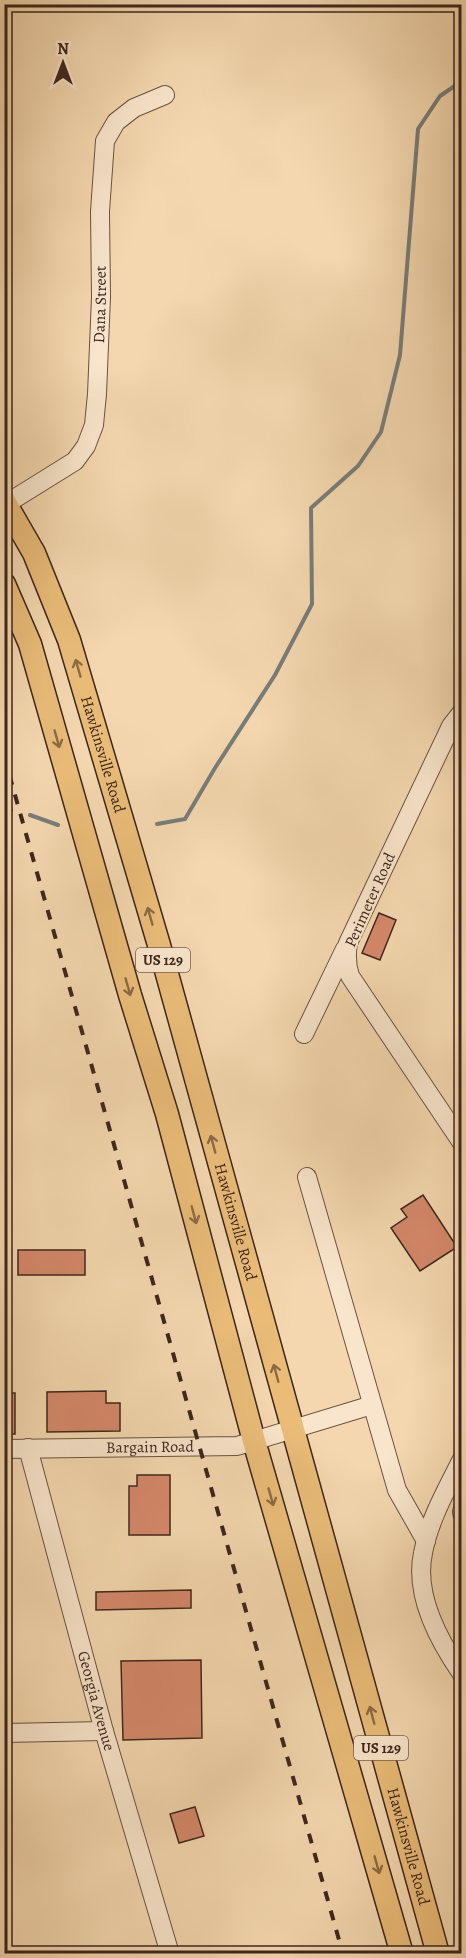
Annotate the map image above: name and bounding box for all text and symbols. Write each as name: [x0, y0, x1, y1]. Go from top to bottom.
north arrow: [33, 33, 93, 93]
text: N: [57, 38, 69, 60]
street label: Dana Street: [88, 266, 112, 344]
one-way arrow: [72, 659, 83, 678]
street label: Hawkinsville Road: [75, 693, 131, 816]
one-way arrow: [52, 729, 63, 748]
street label: Perimeter Road: [339, 849, 401, 951]
one-way arrow: [144, 907, 155, 926]
road number: US 129: [136, 948, 190, 972]
one-way arrow: [123, 977, 134, 996]
one-way arrow: [207, 1135, 219, 1154]
street label: Hawkinsville Road: [209, 1161, 262, 1283]
one-way arrow: [189, 1205, 200, 1224]
one-way arrow: [270, 1364, 281, 1383]
street label: Bargain Road: [106, 1436, 195, 1459]
one-way arrow: [266, 1487, 277, 1506]
street label: Georgia Avenue: [72, 1649, 120, 1754]
one-way arrow: [366, 1706, 377, 1725]
road number: US 129: [354, 1736, 408, 1760]
street label: Hawkinsville Road: [382, 1785, 435, 1908]
one-way arrow: [372, 1855, 384, 1874]

